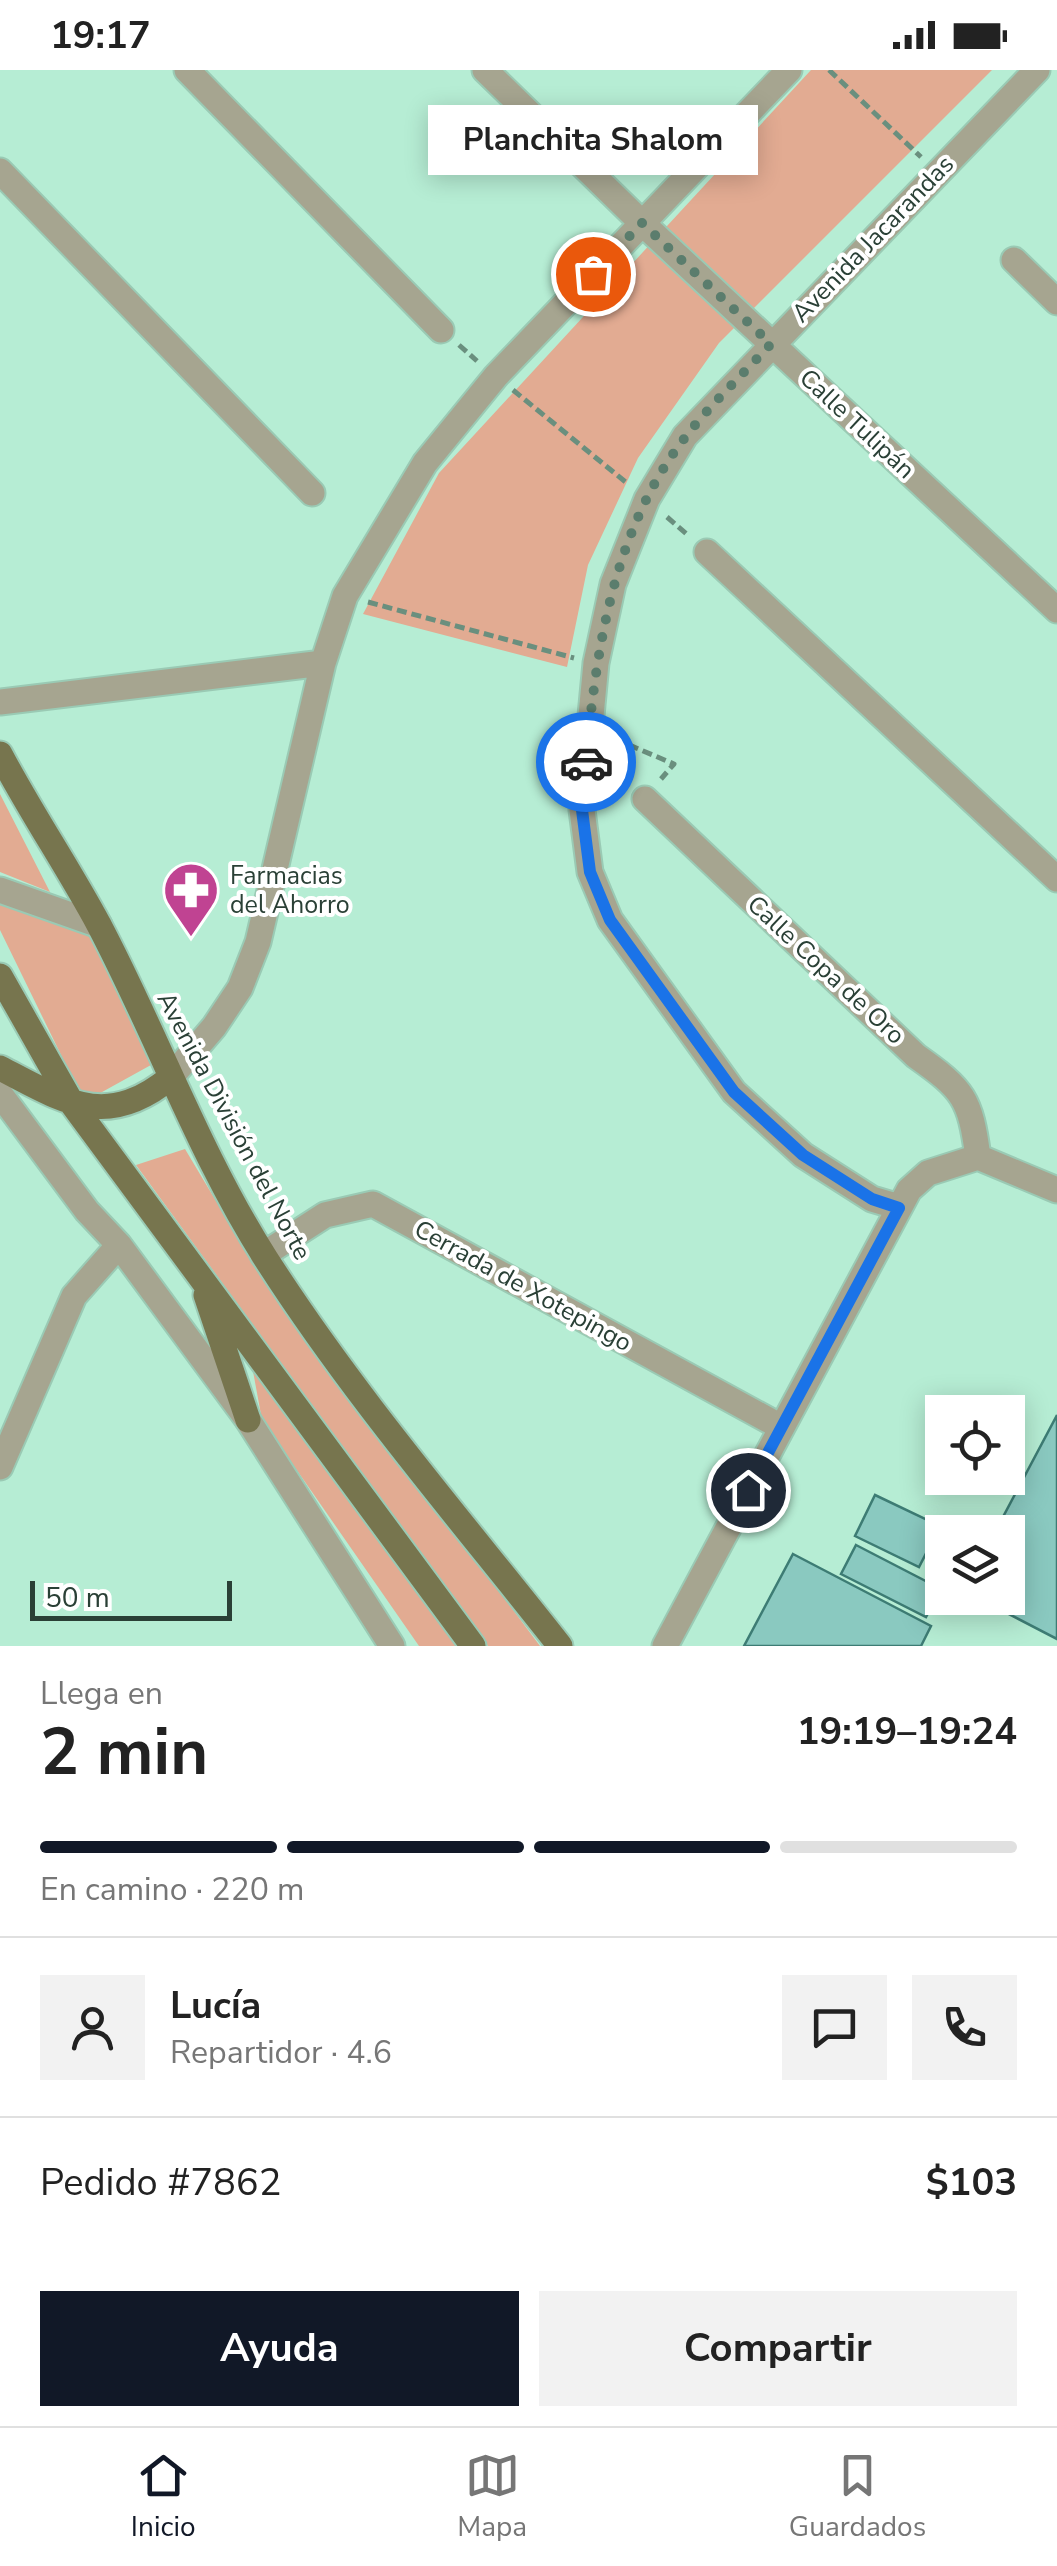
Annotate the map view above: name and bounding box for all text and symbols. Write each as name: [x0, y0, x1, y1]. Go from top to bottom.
text: 19:17: [50, 10, 151, 61]
callout: Planchita Shalom: [428, 104, 758, 174]
text: Planchita Shalom: [463, 118, 723, 161]
street label: Avenida Jacarandas: [784, 148, 962, 330]
pin: [551, 232, 636, 317]
icon: bag: [566, 247, 621, 302]
street label: Calle Tulipán: [792, 362, 922, 486]
courier: [536, 712, 636, 812]
icon: car: [559, 735, 614, 790]
place label: Farmacias del Ahorro: [230, 859, 350, 922]
pharmacy icon: Farmacias del Ahorro: [161, 860, 221, 939]
street label: Calle Copa de Oro: [740, 888, 912, 1052]
street label: Avenida División del Norte: [149, 986, 319, 1266]
street label: Cerrada de Xotepingo: [408, 1212, 638, 1360]
map controls: [925, 1395, 1025, 1615]
button: locate: [925, 1395, 1025, 1495]
pin: [706, 1448, 791, 1533]
icon: home: [721, 1463, 776, 1518]
button: layers: [925, 1515, 1025, 1615]
scale bar: [30, 1576, 232, 1621]
text: 50 m: [45, 1579, 110, 1617]
text: Llega en: [40, 1672, 163, 1715]
text: 19:19–19:24: [797, 1706, 1017, 1757]
text: 2 min: [40, 1708, 208, 1797]
text: En camino · 220 m: [40, 1868, 304, 1911]
button: person: [40, 1975, 145, 2080]
button: chat: [782, 1975, 887, 2080]
button: phone: [912, 1975, 1017, 2080]
text: Lucía: [170, 1980, 261, 2031]
text: Repartidor · 4.6: [170, 2031, 392, 2074]
text: Pedido #7862: [40, 2157, 281, 2208]
text: $103: [926, 2157, 1017, 2208]
button: Ayuda: [40, 2291, 519, 2406]
button: Compartir: [539, 2291, 1017, 2406]
tab: Inicio: [131, 2448, 195, 2546]
tab: Mapa: [457, 2448, 527, 2546]
tab: Guardados: [789, 2448, 926, 2546]

